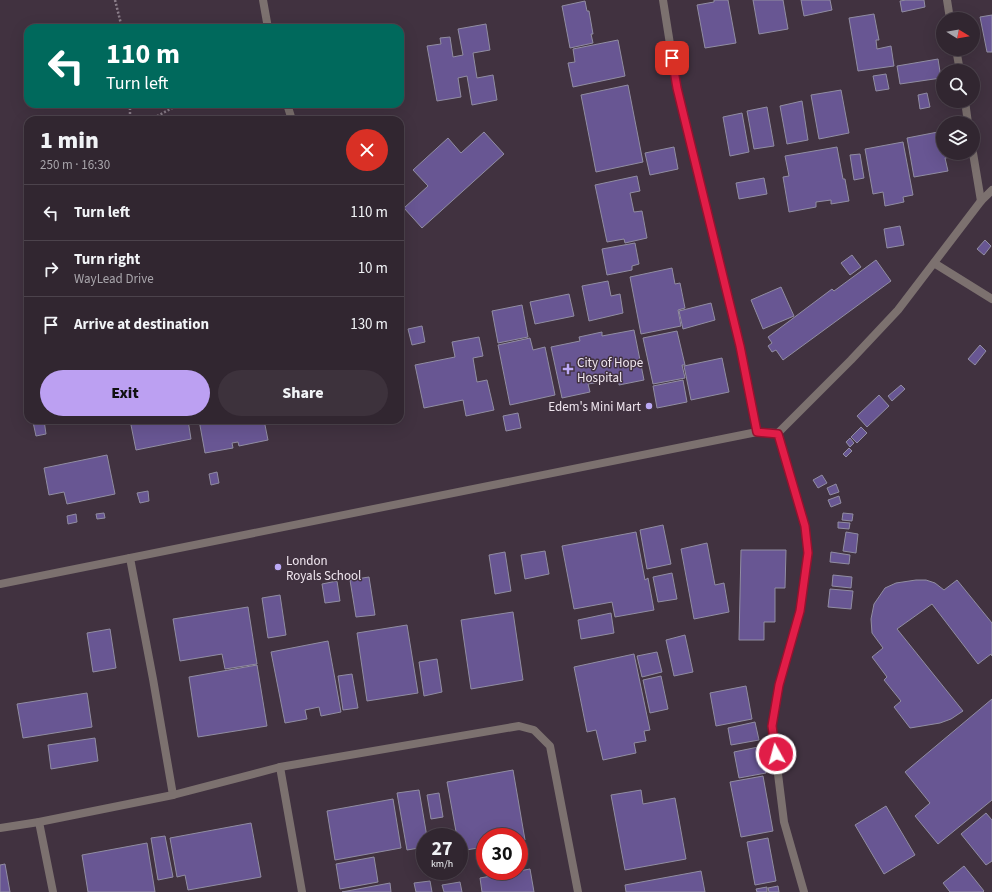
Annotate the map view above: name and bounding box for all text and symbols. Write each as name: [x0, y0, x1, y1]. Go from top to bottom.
north arrow: [936, 12, 980, 56]
map controls: [936, 12, 980, 160]
text: 110 m: [106, 34, 180, 74]
icon: left: [40, 40, 92, 92]
pin: [655, 41, 689, 75]
icon: arrive: [661, 47, 683, 69]
button: search: [936, 64, 980, 108]
text: Turn left: [106, 71, 168, 96]
button: layers: [936, 116, 980, 160]
text: 1 min: [40, 123, 99, 158]
button: close: [346, 129, 388, 171]
text: 250 m · 16:30: [40, 156, 110, 174]
icon: left: [40, 202, 62, 224]
text: Turn left: [74, 202, 130, 223]
text: 110 m: [350, 202, 388, 223]
text: Turn right: [74, 249, 140, 270]
icon: right: [40, 258, 62, 280]
text: 10 m: [358, 258, 388, 279]
text: WayLead Drive: [74, 270, 154, 288]
icon: arrive: [40, 314, 62, 336]
text: Arrive at destination: [74, 314, 209, 335]
text: 130 m: [350, 314, 388, 335]
place label: City of Hope Hospital: [577, 354, 643, 387]
marker: City of Hope Hospital: [562, 363, 574, 375]
button: Exit: [40, 370, 210, 416]
button: Share: [218, 370, 388, 416]
place label: Edem's Mini Mart: [548, 398, 642, 416]
marker: Edem's Mini Mart: [644, 401, 654, 411]
place label: London Royals School: [286, 552, 361, 585]
marker: London Royals School: [273, 562, 283, 572]
position arrow: [755, 733, 797, 775]
speed limit sign: 30: [476, 828, 528, 880]
text: 27: [431, 835, 453, 863]
text: km/h: [431, 857, 453, 871]

